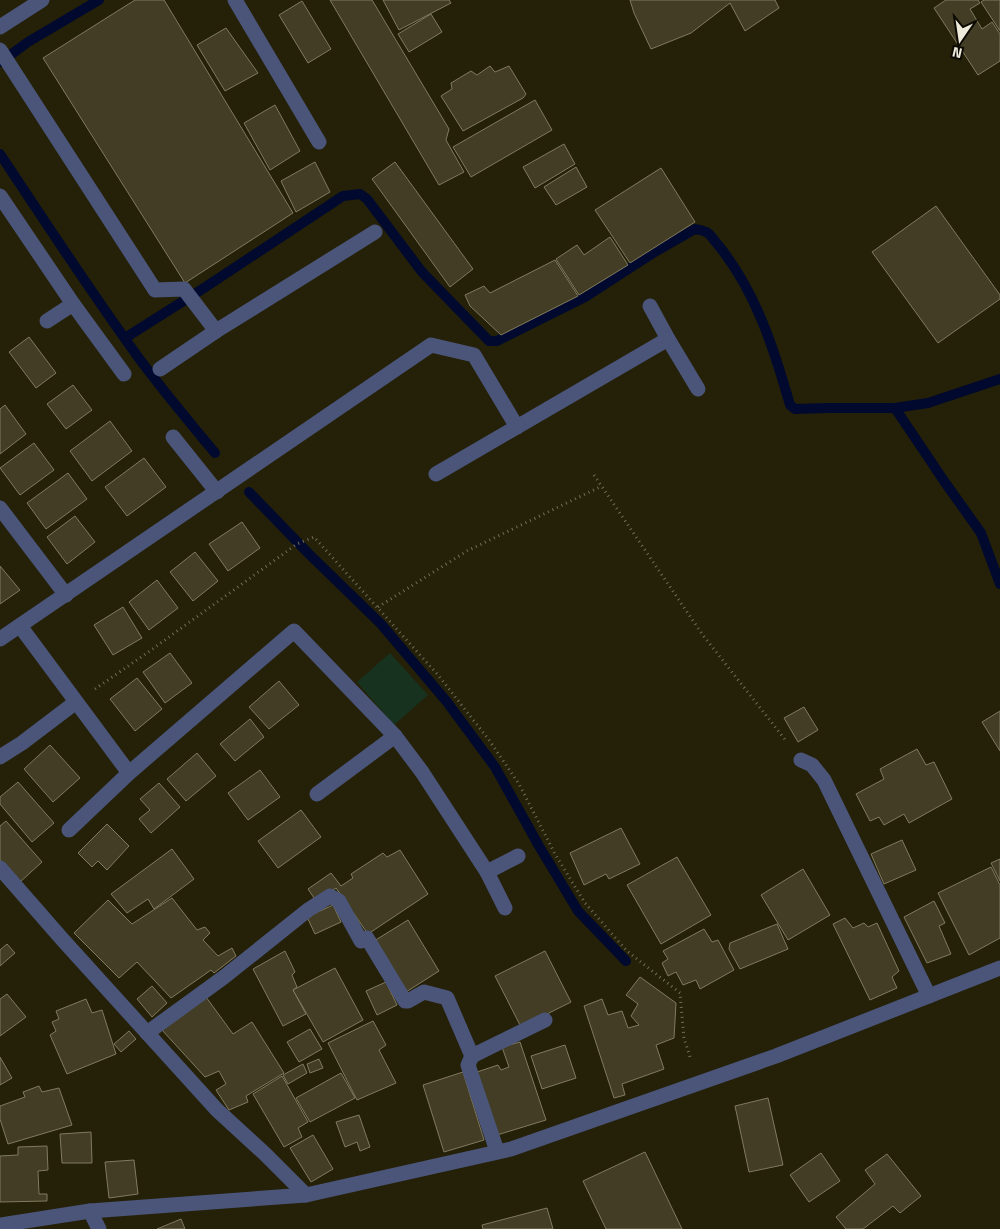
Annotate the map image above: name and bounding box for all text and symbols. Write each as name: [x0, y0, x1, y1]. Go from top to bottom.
north arrow: [935, 15, 985, 65]
text: N: [950, 42, 964, 64]

